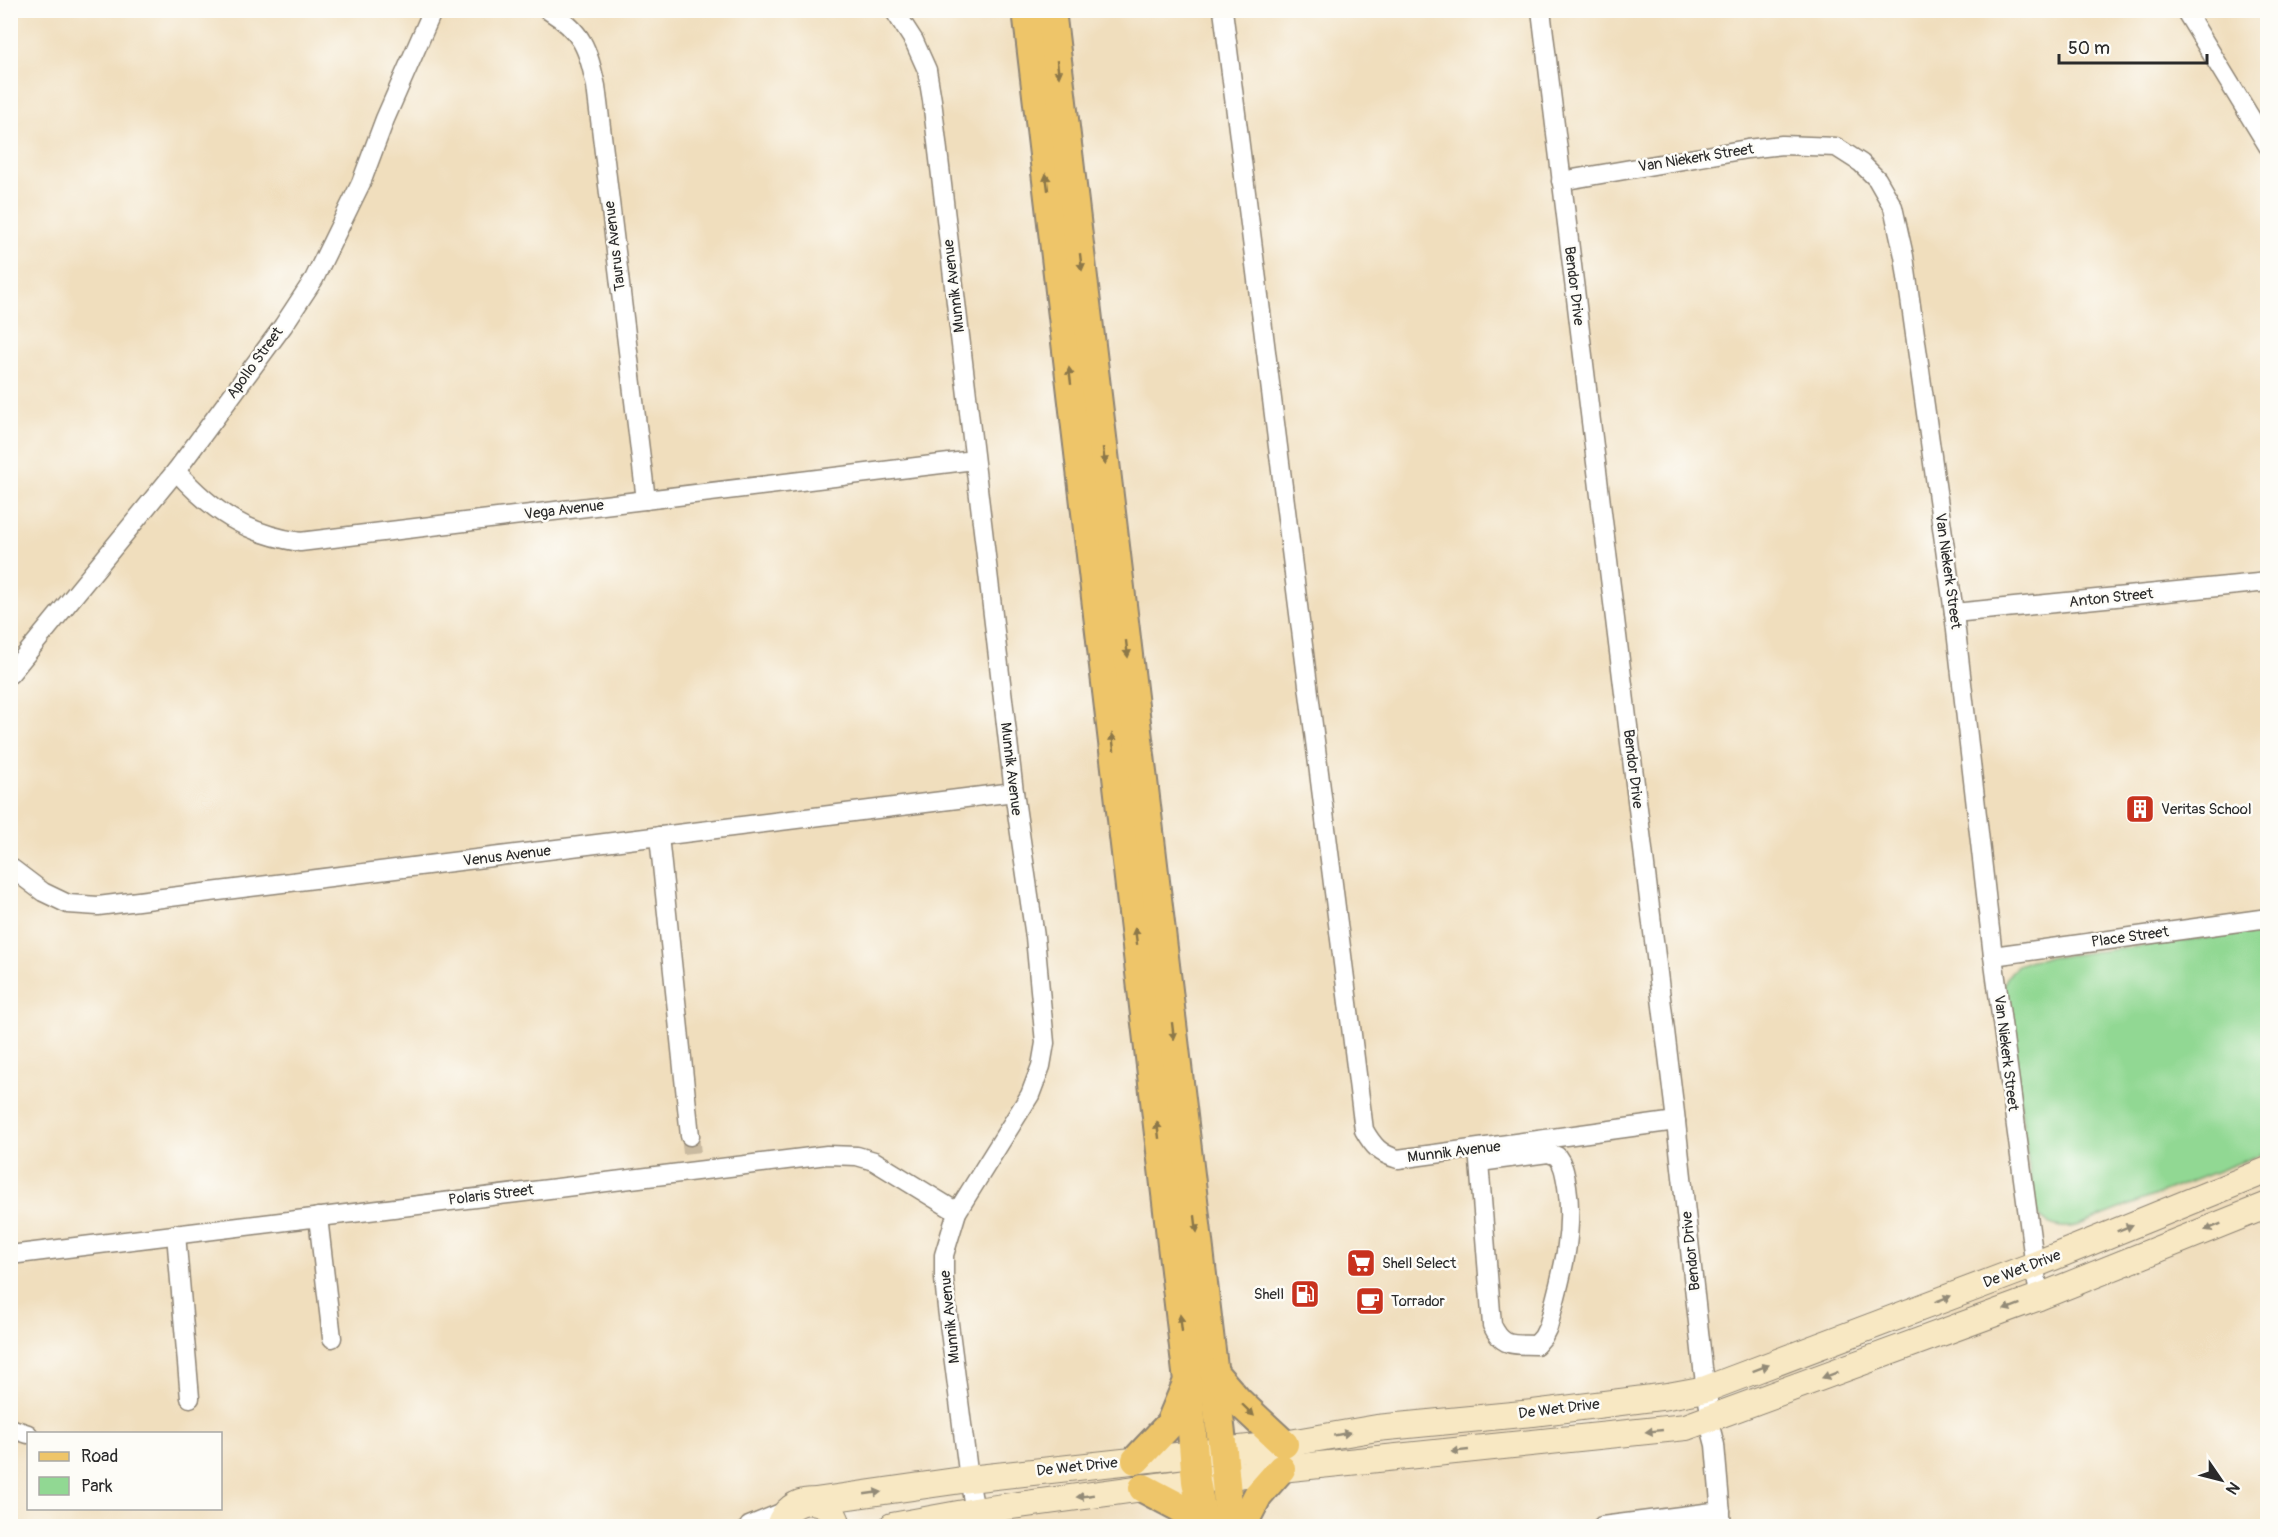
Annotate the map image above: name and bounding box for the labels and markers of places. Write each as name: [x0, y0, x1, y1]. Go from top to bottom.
building icon: Veritas School: [2124, 793, 2156, 825]
place label: Veritas School: [2161, 800, 2251, 819]
supermarket icon: Shell Select: [1345, 1247, 1377, 1279]
place label: Shell Select: [1382, 1254, 1457, 1273]
fuel station icon: Shell: [1289, 1278, 1321, 1310]
place label: Shell: [1254, 1285, 1284, 1304]
cafe icon: Torrador: [1354, 1285, 1386, 1317]
place label: Torrador: [1391, 1292, 1445, 1311]

